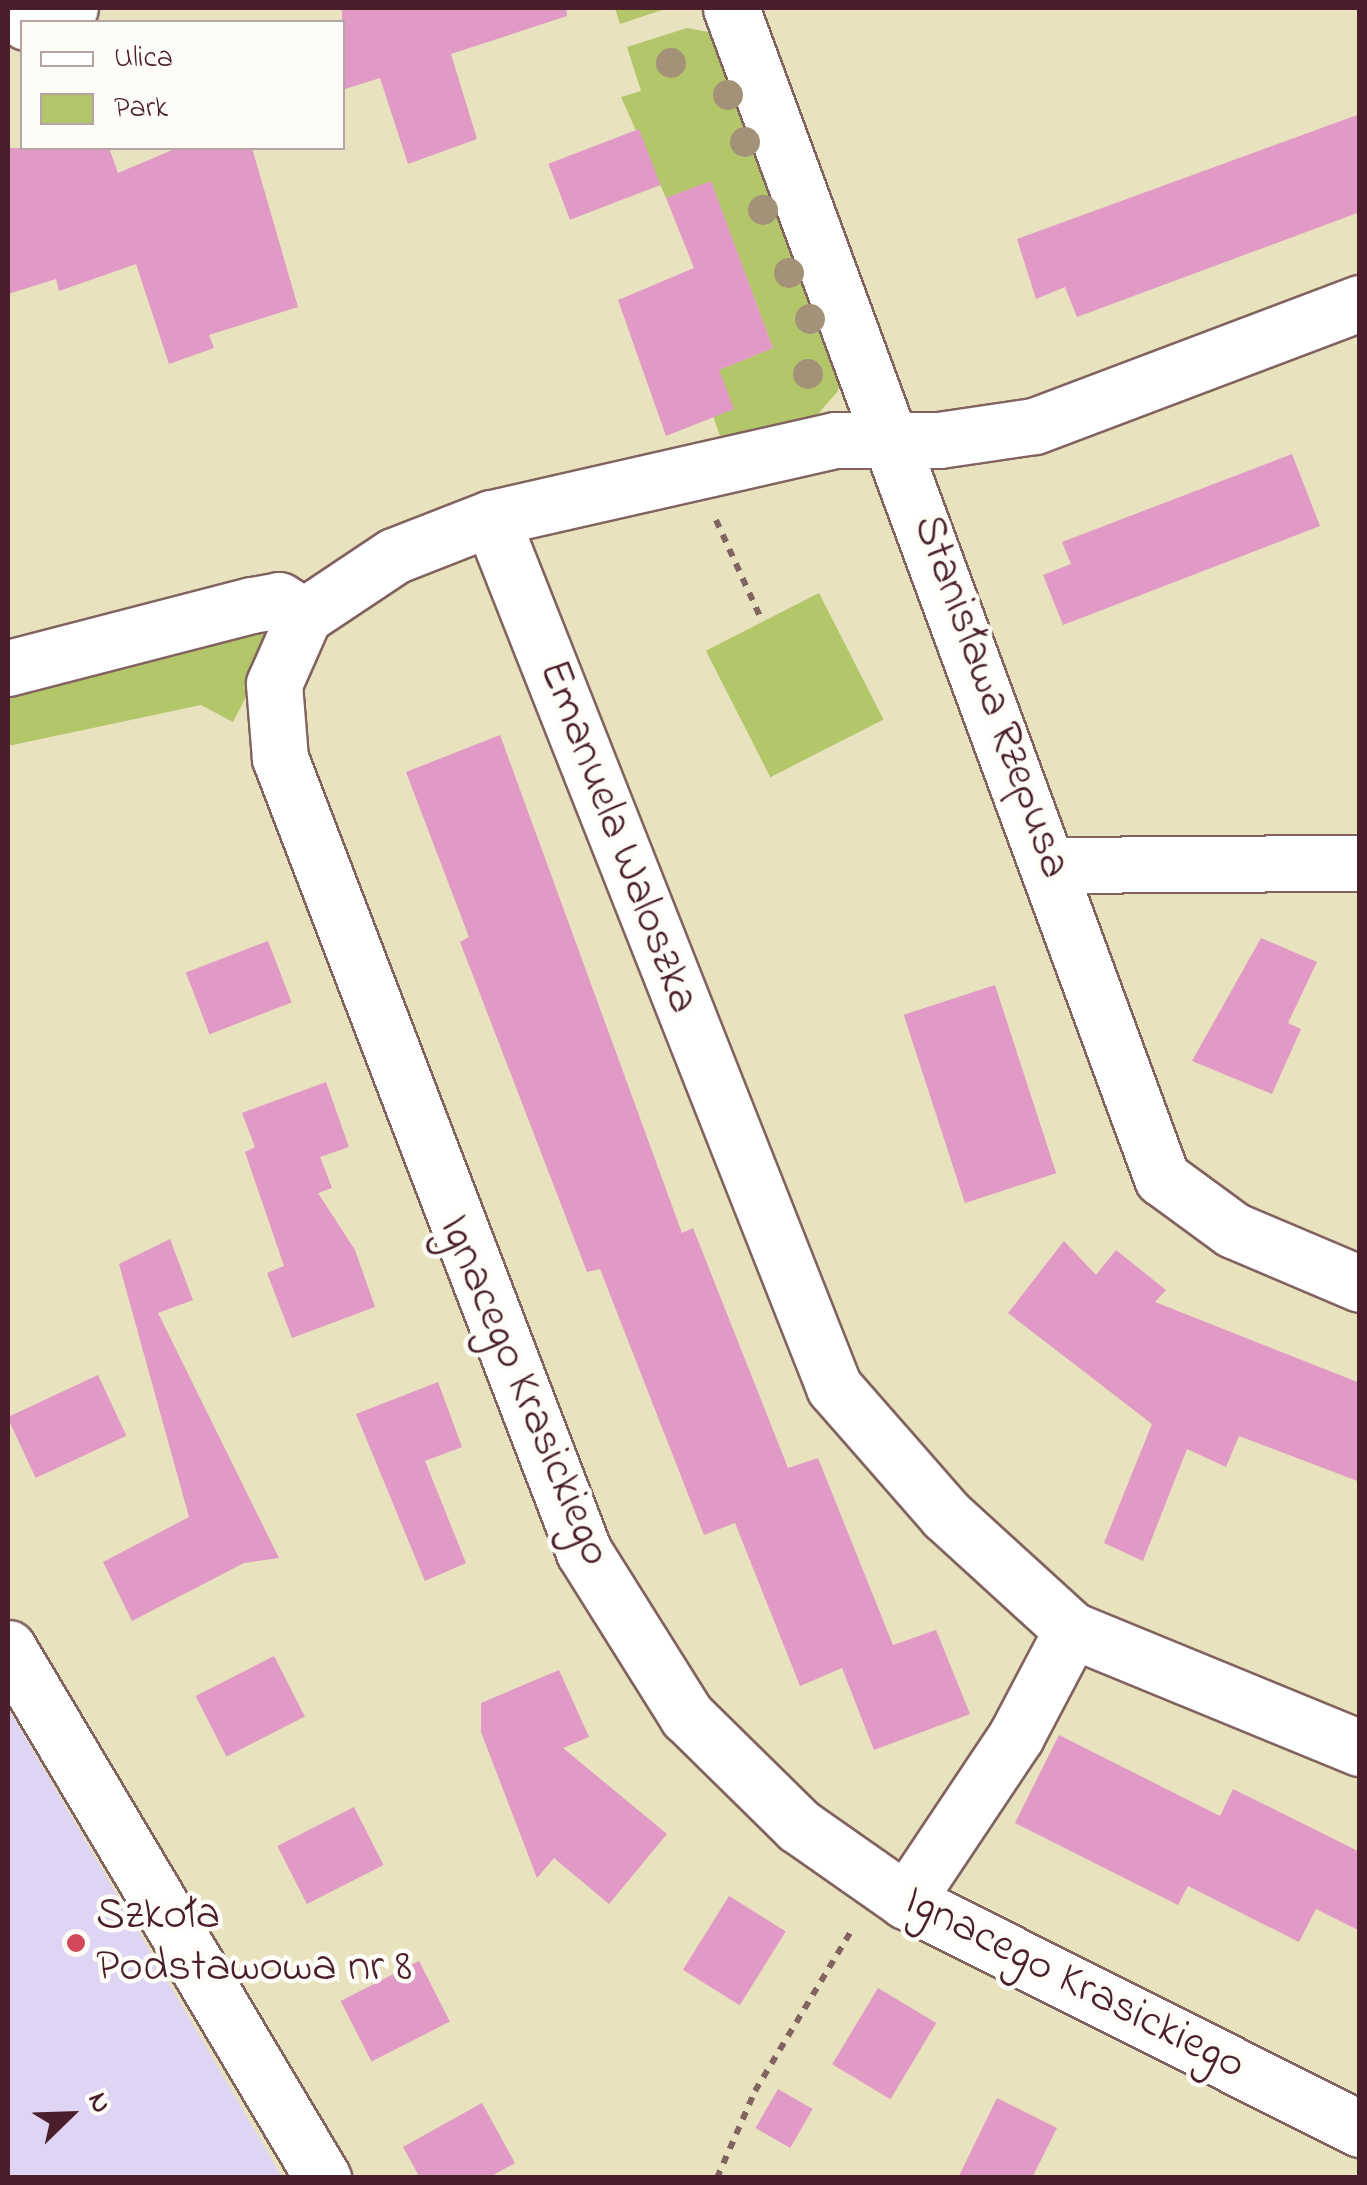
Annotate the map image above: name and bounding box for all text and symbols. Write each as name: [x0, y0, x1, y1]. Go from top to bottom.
legend: [20, 20, 345, 150]
text: Ulica: [114, 37, 173, 81]
text: Park: [114, 87, 168, 131]
street label: Stanisława Rzepusa: [899, 508, 1081, 886]
street label: Emanuela Waloszka: [525, 653, 709, 1021]
street label: Ignacego Krasickiego: [425, 1208, 621, 1574]
street label: Ignacego Krasickiego: [895, 1875, 1253, 2093]
place label: Szkoła Podstawowa nr 8: [96, 1890, 412, 1996]
marker: Szkoła Podstawowa nr 8: [65, 1932, 87, 1954]
north arrow: [20, 2065, 120, 2165]
text: N: [76, 2086, 121, 2120]

